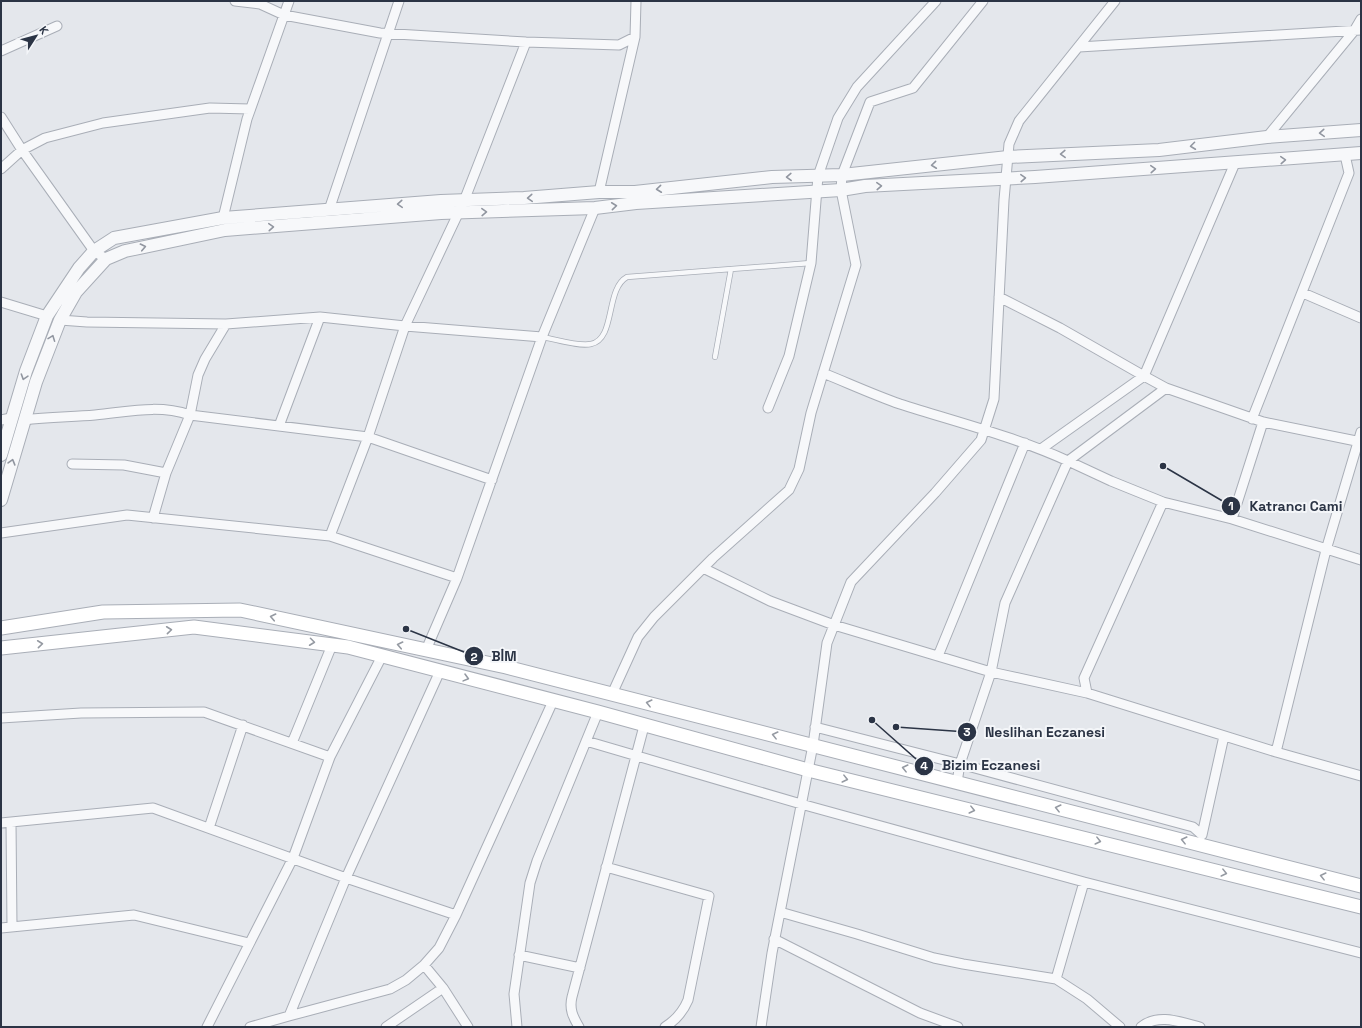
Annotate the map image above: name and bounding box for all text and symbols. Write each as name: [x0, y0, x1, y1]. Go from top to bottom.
north arrow: [16, 16, 56, 56]
text: K: [36, 23, 52, 37]
one-way arrow: [1319, 128, 1325, 137]
one-way arrow: [1190, 141, 1196, 150]
one-way arrow: [1060, 150, 1066, 159]
one-way arrow: [1279, 155, 1286, 164]
one-way arrow: [931, 160, 937, 169]
one-way arrow: [1150, 164, 1156, 173]
one-way arrow: [786, 172, 792, 181]
one-way arrow: [1020, 173, 1026, 182]
one-way arrow: [876, 181, 882, 190]
one-way arrow: [656, 185, 662, 194]
one-way arrow: [527, 193, 533, 202]
one-way arrow: [397, 200, 403, 209]
one-way arrow: [611, 202, 617, 211]
one-way arrow: [481, 207, 487, 216]
one-way arrow: [268, 223, 274, 232]
one-way arrow: [139, 244, 146, 252]
one-way arrow: [47, 335, 55, 342]
one-way arrow: [20, 374, 29, 381]
one-way arrow: [7, 459, 16, 466]
callout: Katrancı Cami: [1221, 493, 1350, 519]
text: Katrancı Cami: [1249, 497, 1343, 515]
text: 1: [1228, 498, 1234, 514]
one-way arrow: [270, 614, 276, 622]
one-way arrow: [166, 626, 172, 635]
one-way arrow: [309, 637, 315, 646]
one-way arrow: [37, 640, 43, 649]
one-way arrow: [397, 641, 403, 649]
callout: BİM: [464, 643, 525, 669]
text: BİM: [491, 647, 517, 665]
text: 2: [470, 649, 478, 665]
one-way arrow: [462, 673, 469, 682]
one-way arrow: [646, 700, 652, 708]
callout: Neslihan Eczanesi: [957, 719, 1113, 745]
text: Neslihan Eczanesi: [985, 723, 1105, 741]
text: 3: [963, 724, 971, 740]
one-way arrow: [772, 731, 779, 740]
callout: Bizim Eczanesi: [914, 753, 1049, 779]
text: Bizim Eczanesi: [942, 756, 1040, 774]
text: 4: [920, 758, 928, 774]
one-way arrow: [902, 765, 908, 773]
one-way arrow: [842, 774, 849, 783]
one-way arrow: [1055, 804, 1061, 812]
one-way arrow: [969, 805, 975, 813]
one-way arrow: [1181, 836, 1188, 845]
one-way arrow: [1095, 837, 1101, 845]
one-way arrow: [1220, 868, 1227, 877]
one-way arrow: [1320, 872, 1327, 881]

